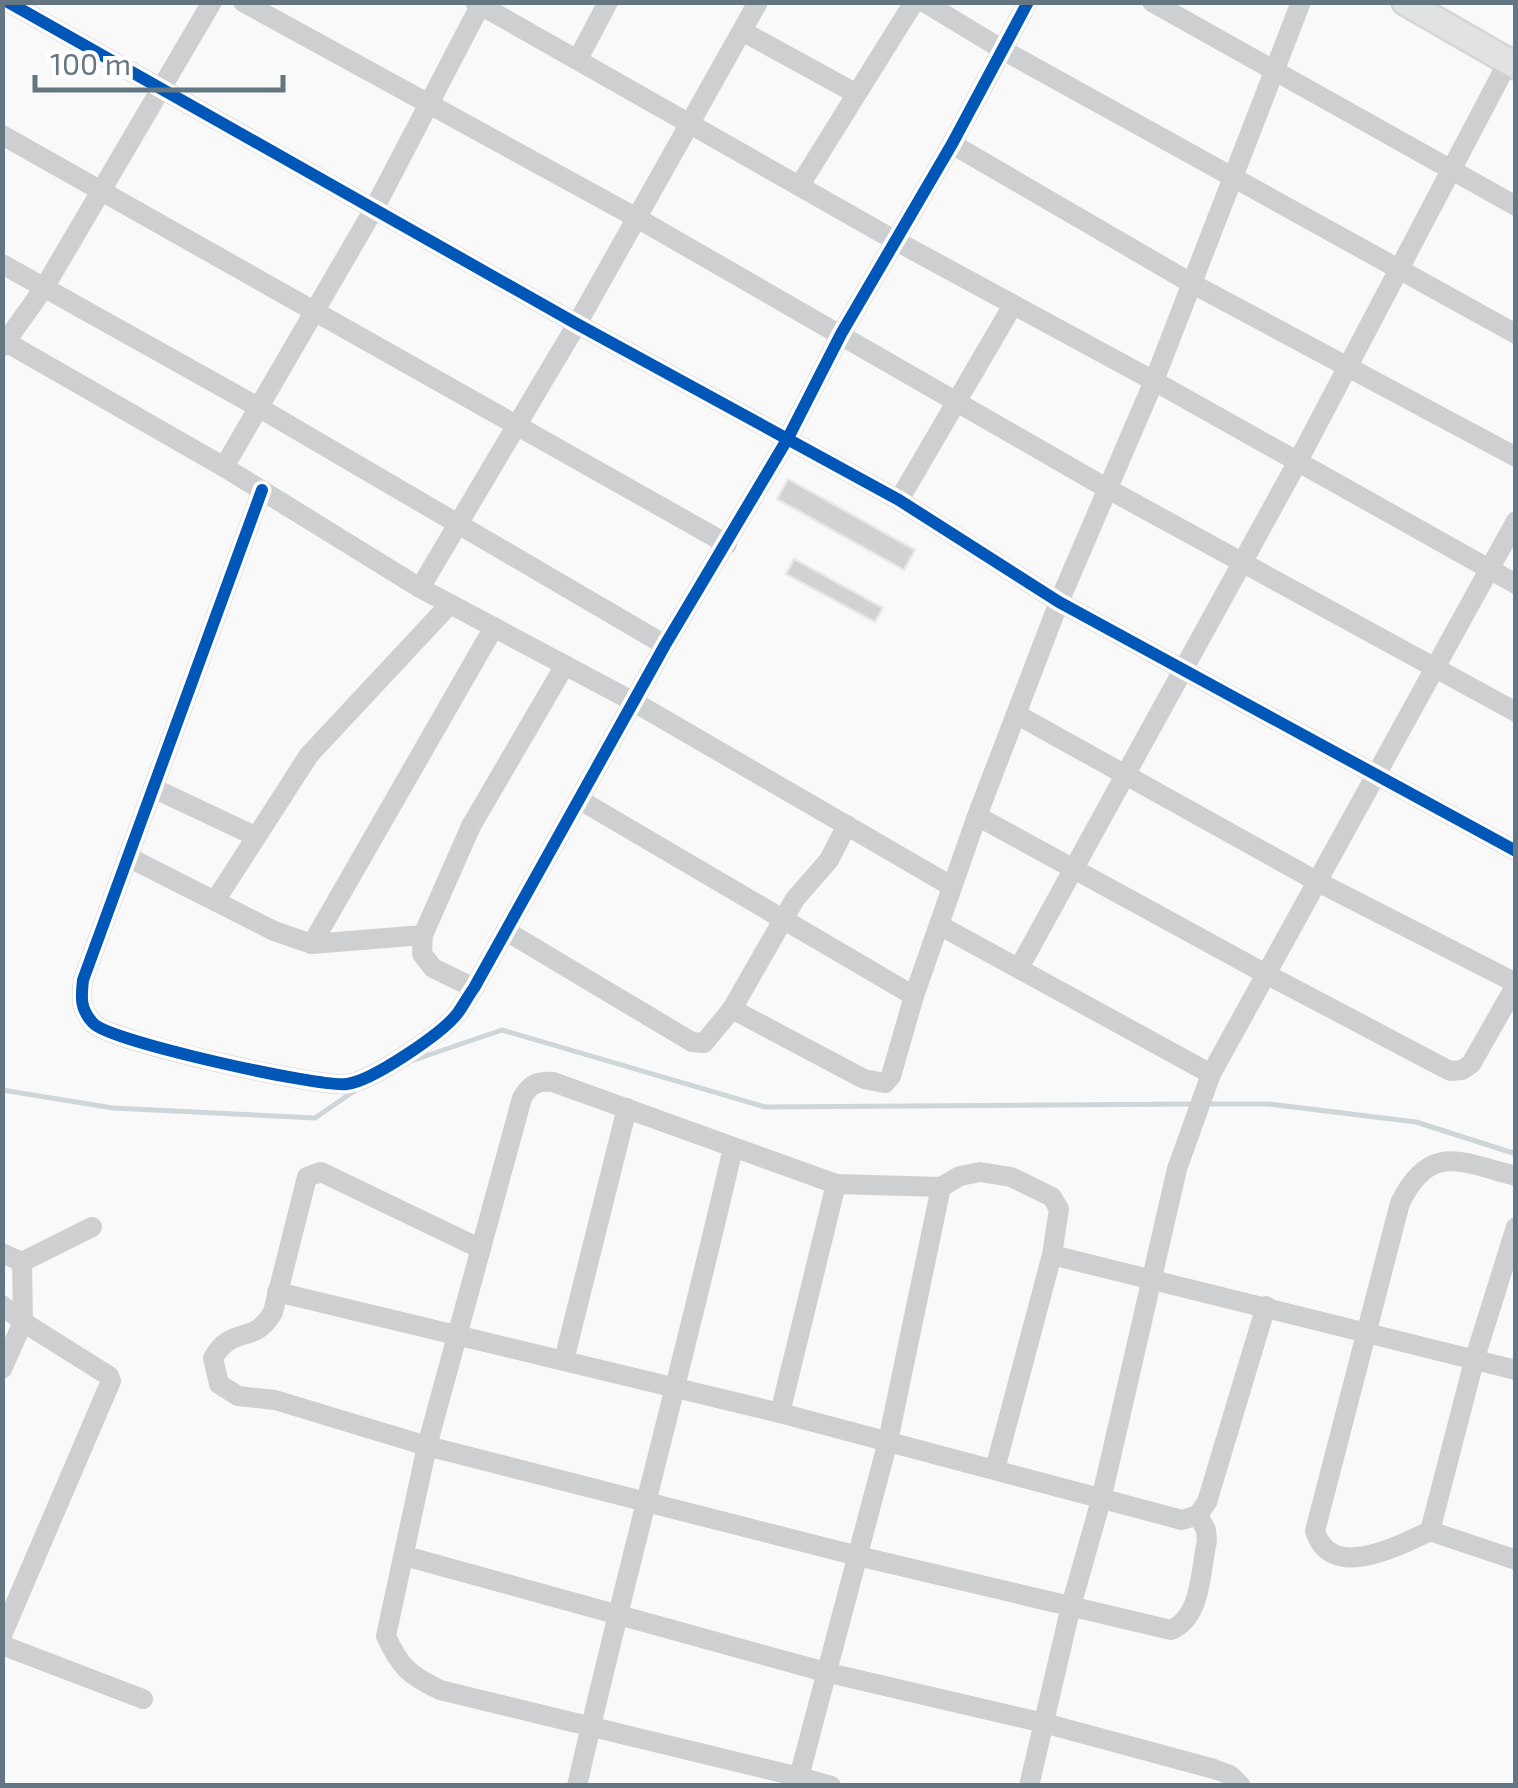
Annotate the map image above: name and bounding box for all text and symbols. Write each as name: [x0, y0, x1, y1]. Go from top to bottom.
scale bar: [35, 30, 282, 92]
text: 100 m: [50, 45, 131, 81]

